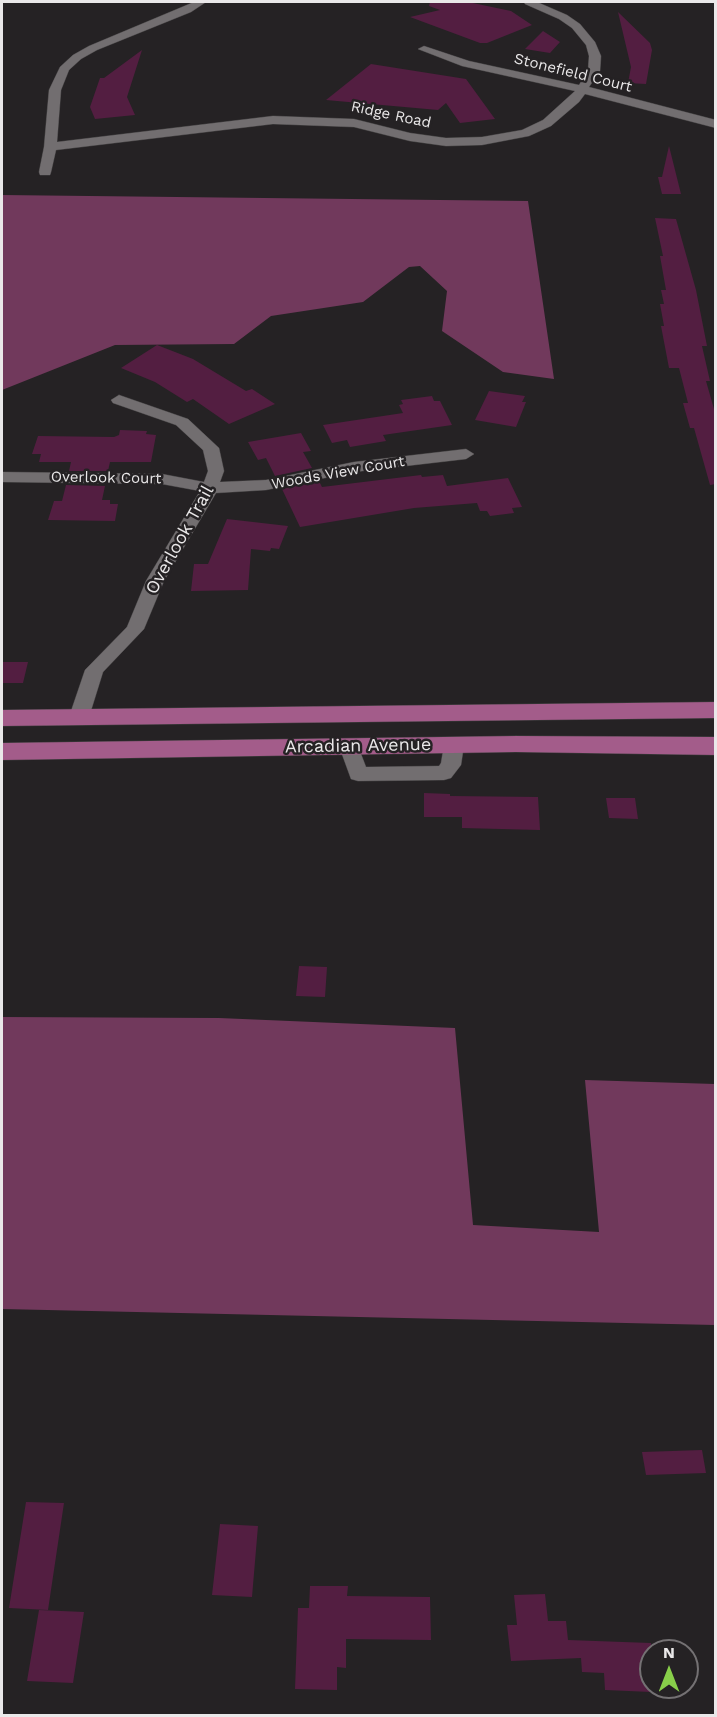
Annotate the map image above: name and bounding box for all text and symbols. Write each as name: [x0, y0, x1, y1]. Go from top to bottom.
street label: Stonefield Court: [512, 50, 634, 96]
street label: Ridge Road: [349, 98, 433, 132]
street label: Woods View Court: [270, 452, 406, 494]
street label: Overlook Court: [51, 468, 161, 488]
street label: Overlook Trail: [141, 482, 219, 598]
street label: Arcadian Avenue: [285, 734, 431, 758]
north arrow: [639, 1639, 699, 1699]
text: N: [663, 1643, 675, 1662]

